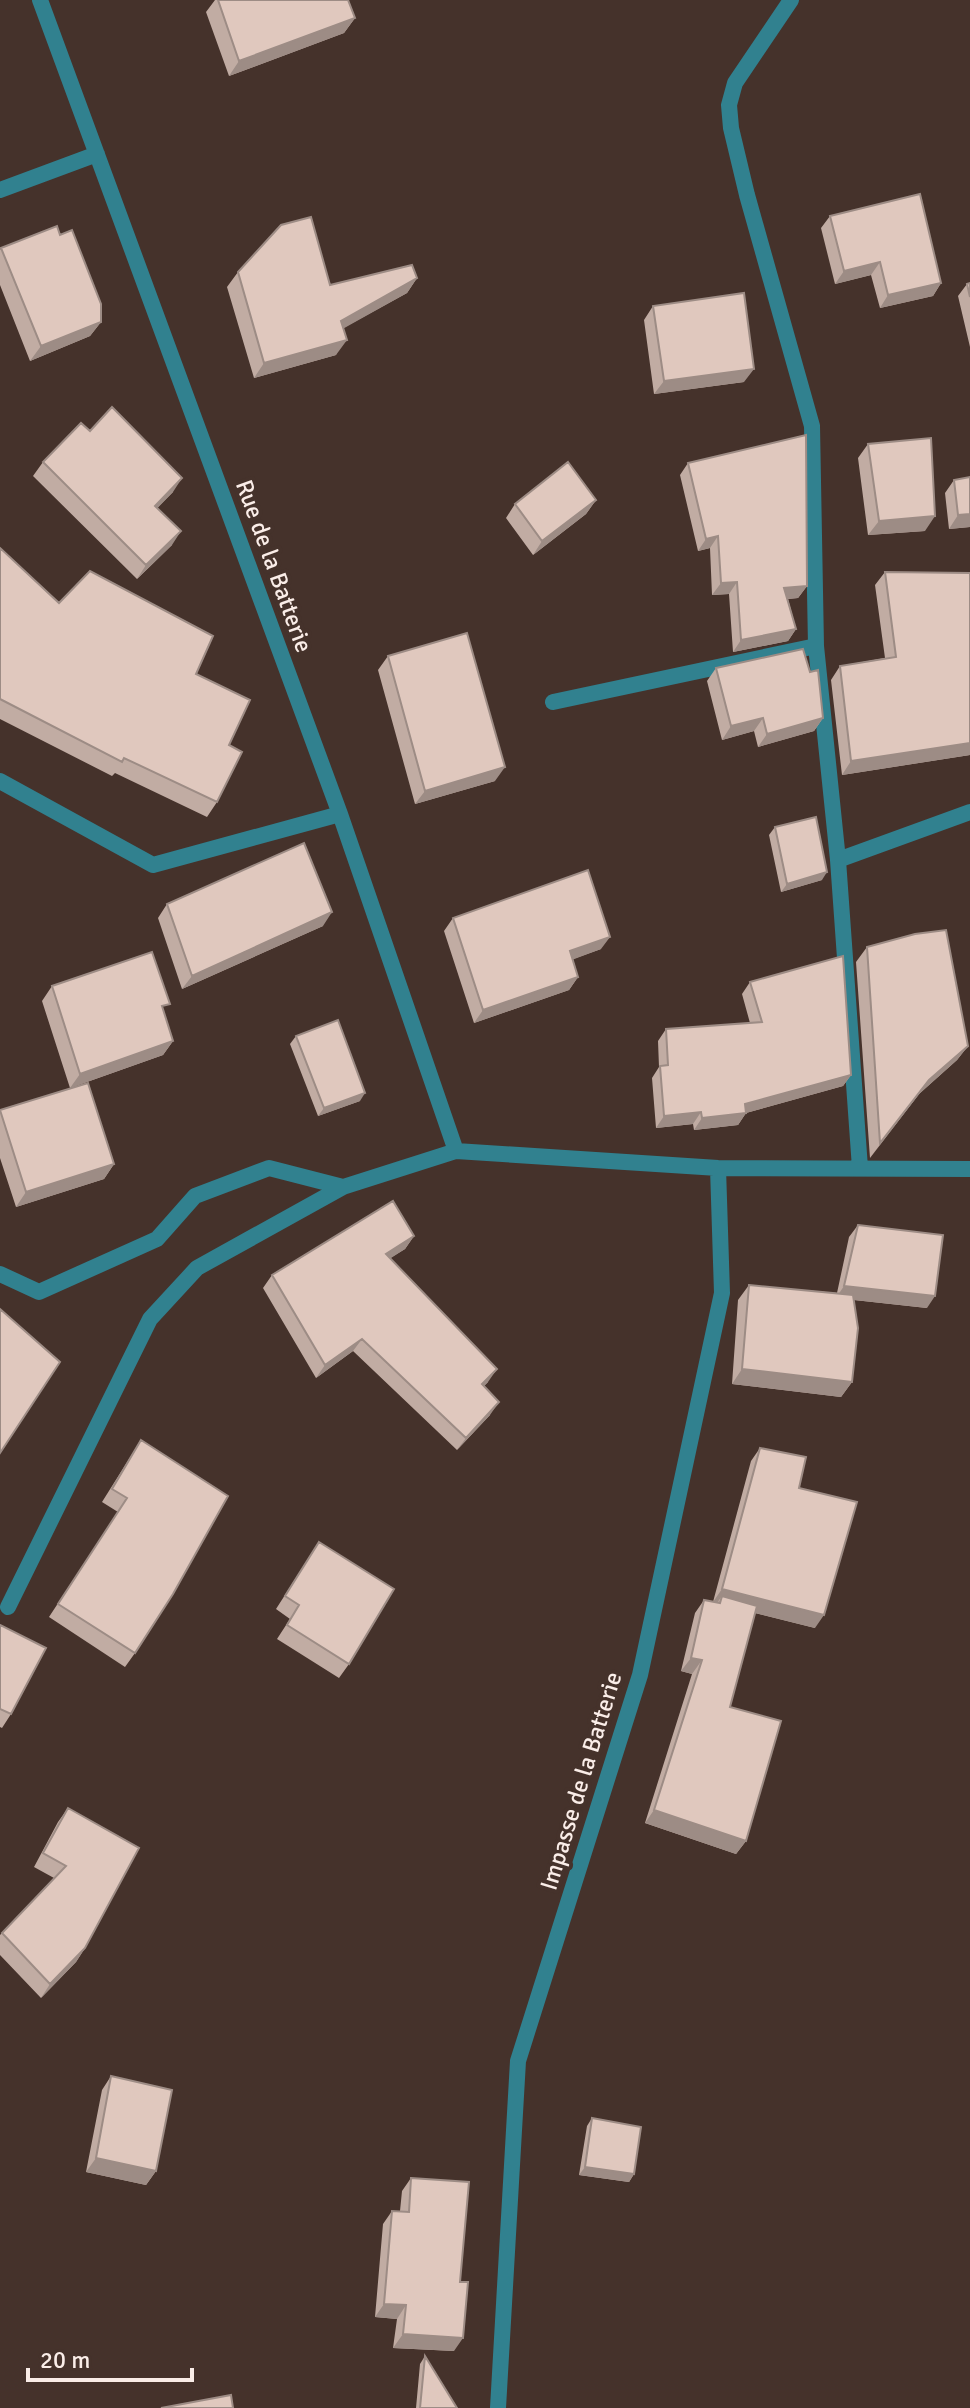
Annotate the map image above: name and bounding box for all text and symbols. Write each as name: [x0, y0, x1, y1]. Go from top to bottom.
street label: Rue de la Batterie: [229, 476, 319, 656]
street label: Impasse de la Batterie: [534, 1668, 628, 1894]
scale bar: [28, 2332, 192, 2382]
text: 20 m: [40, 2345, 90, 2375]

